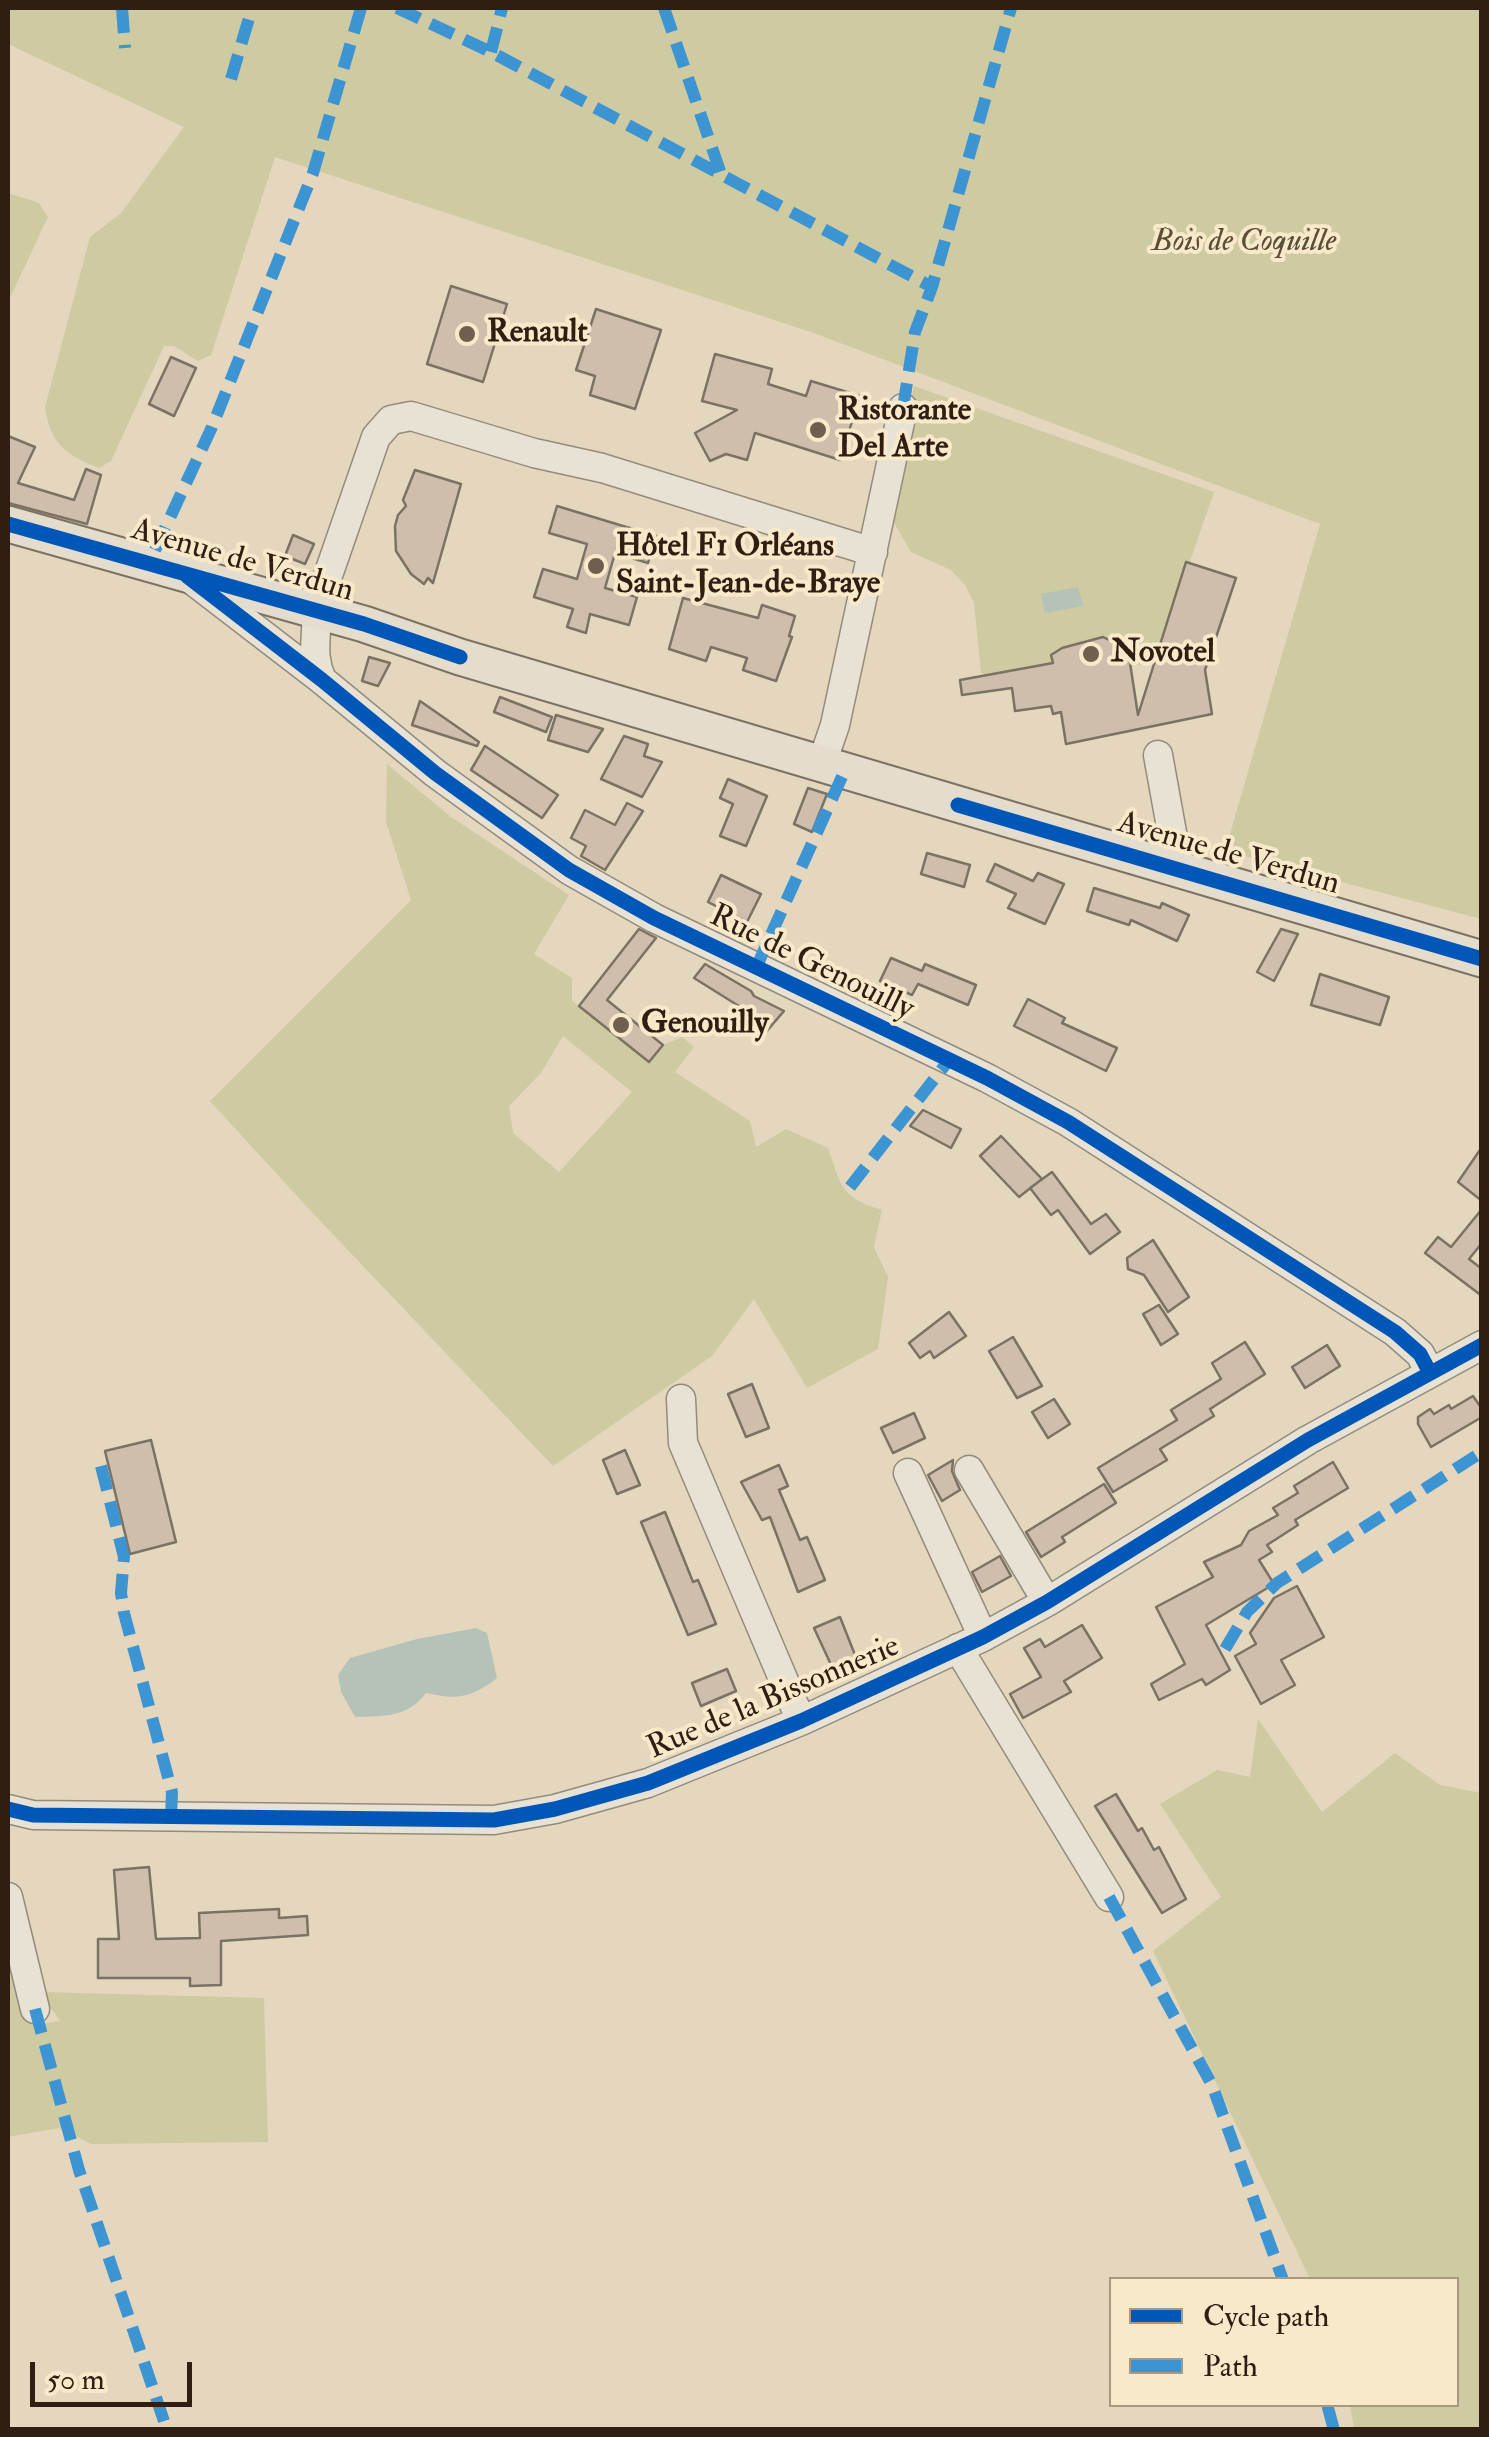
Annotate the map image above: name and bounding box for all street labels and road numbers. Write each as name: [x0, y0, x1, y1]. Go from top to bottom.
street label: Avenue de Verdun: [127, 512, 357, 612]
street label: Avenue de Verdun: [1113, 805, 1343, 905]
street label: Rue de Genouilly: [703, 898, 919, 1030]
street label: Rue de la Bissonnerie: [642, 1629, 906, 1769]

